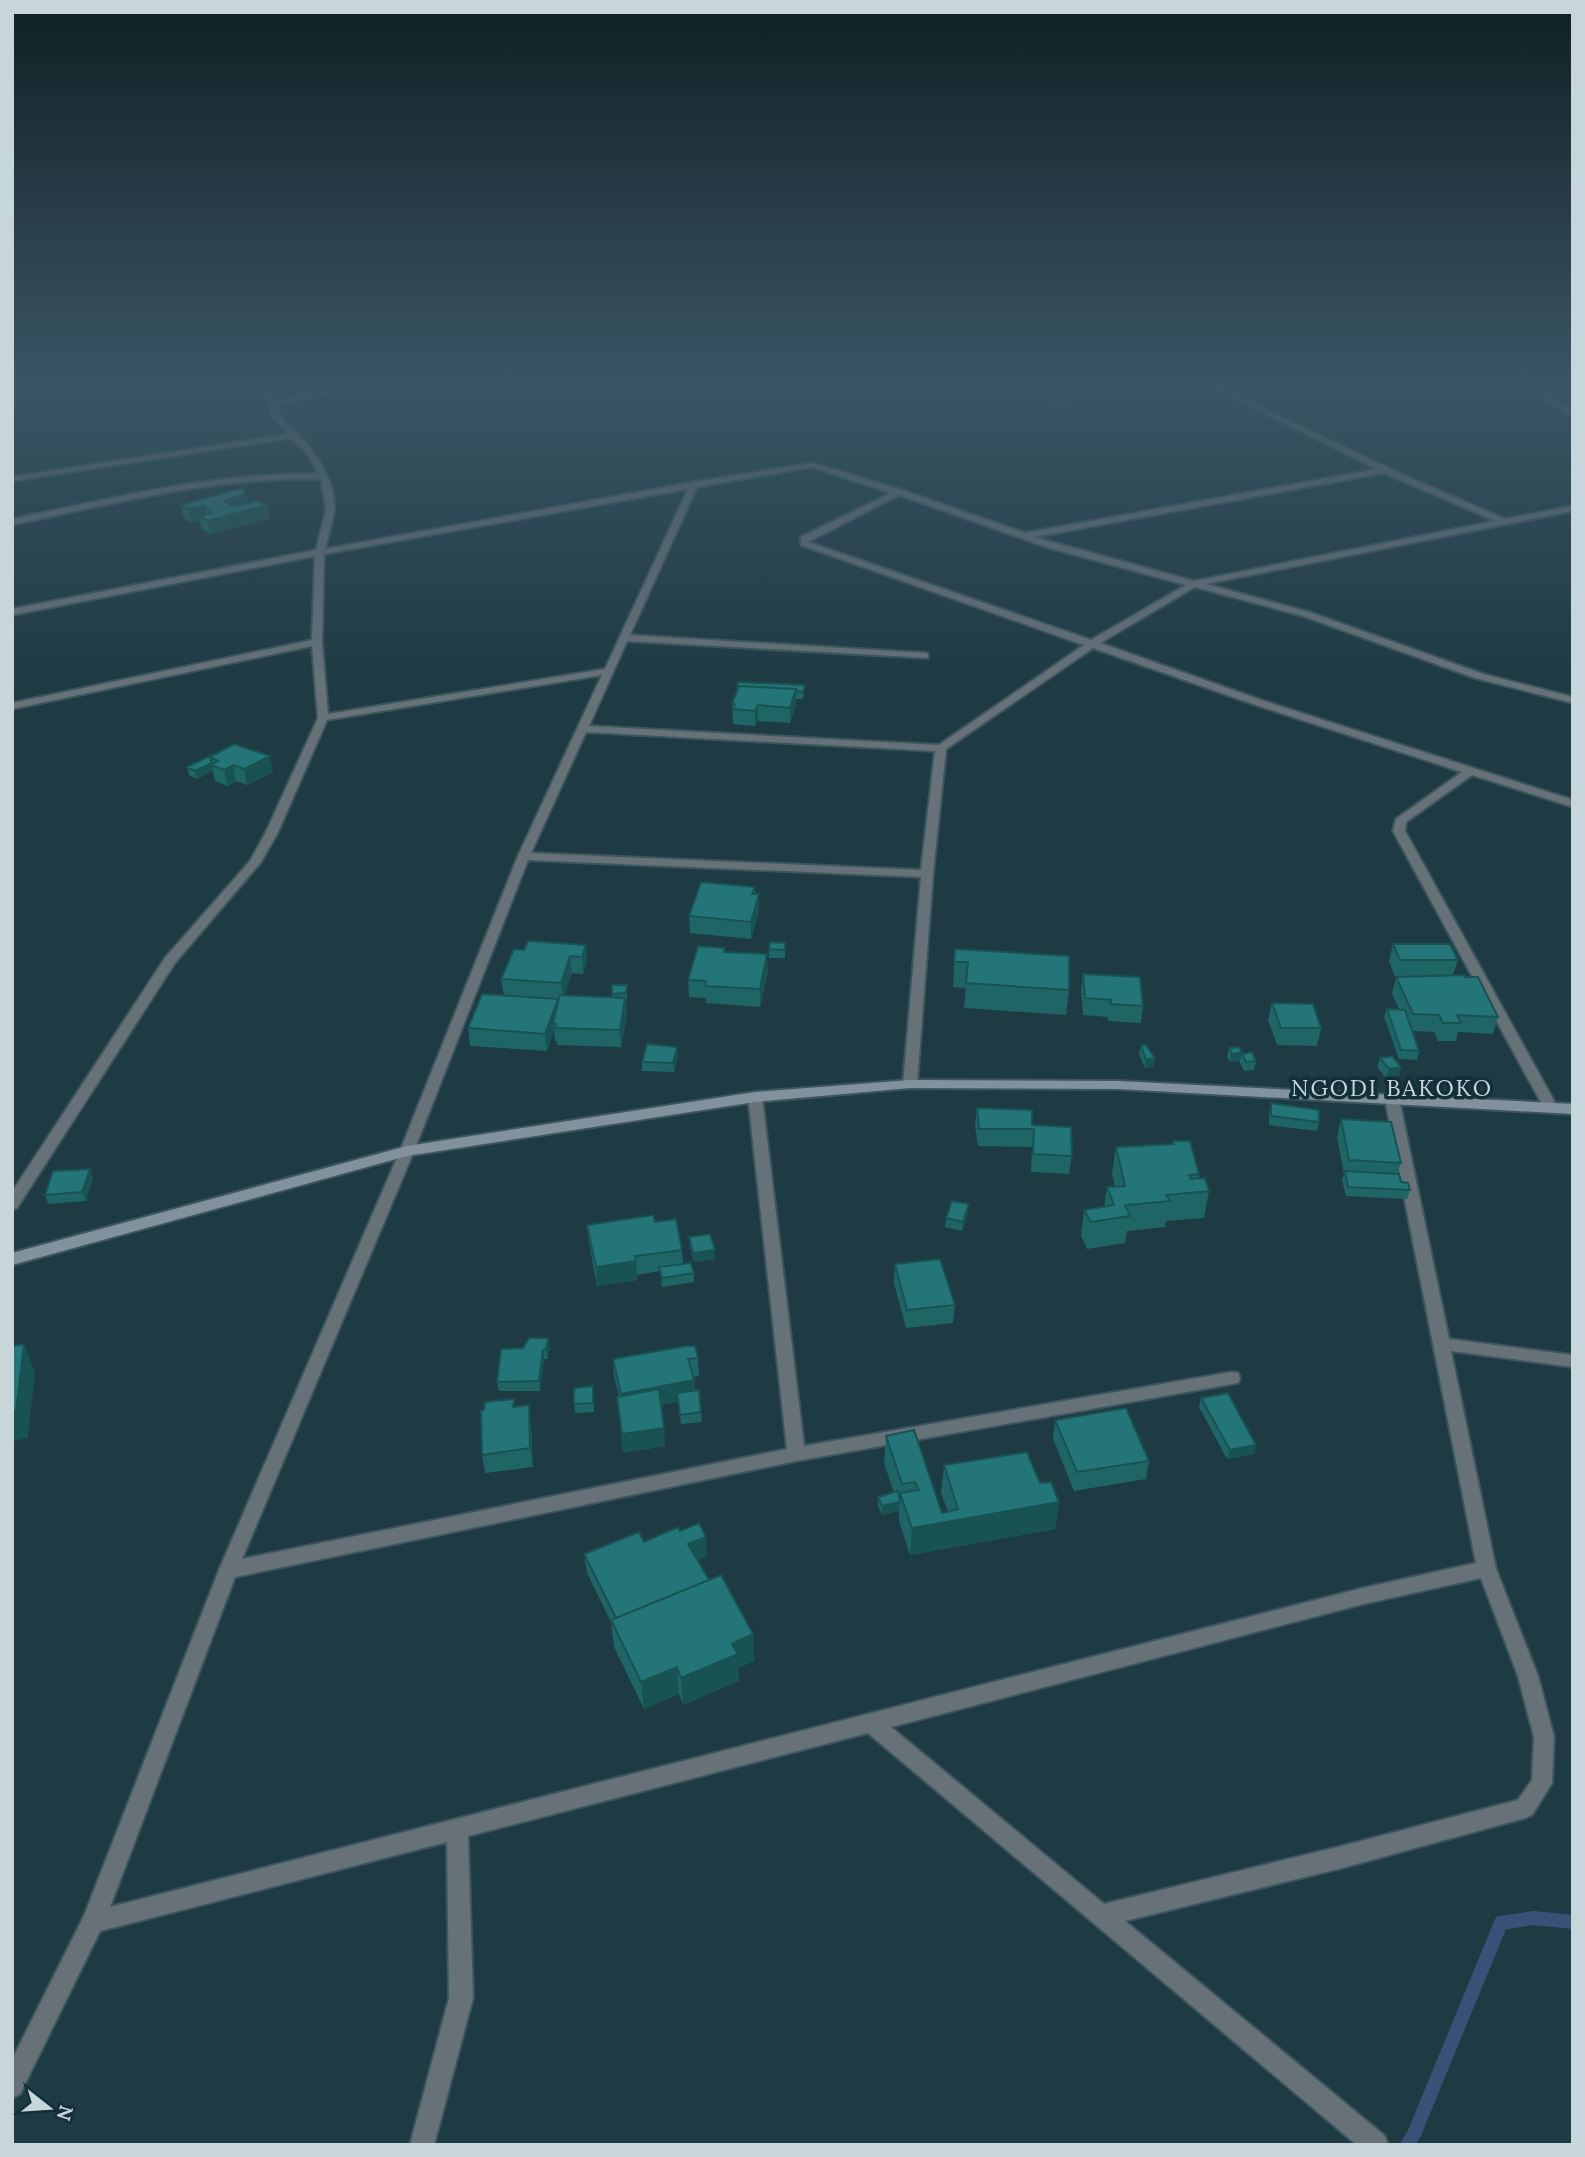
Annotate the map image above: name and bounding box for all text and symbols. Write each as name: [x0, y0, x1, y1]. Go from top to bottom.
district label: NGODI BAKOKO: [1291, 1073, 1493, 1102]
north arrow: [14, 2073, 84, 2143]
text: N: [52, 2102, 79, 2124]

